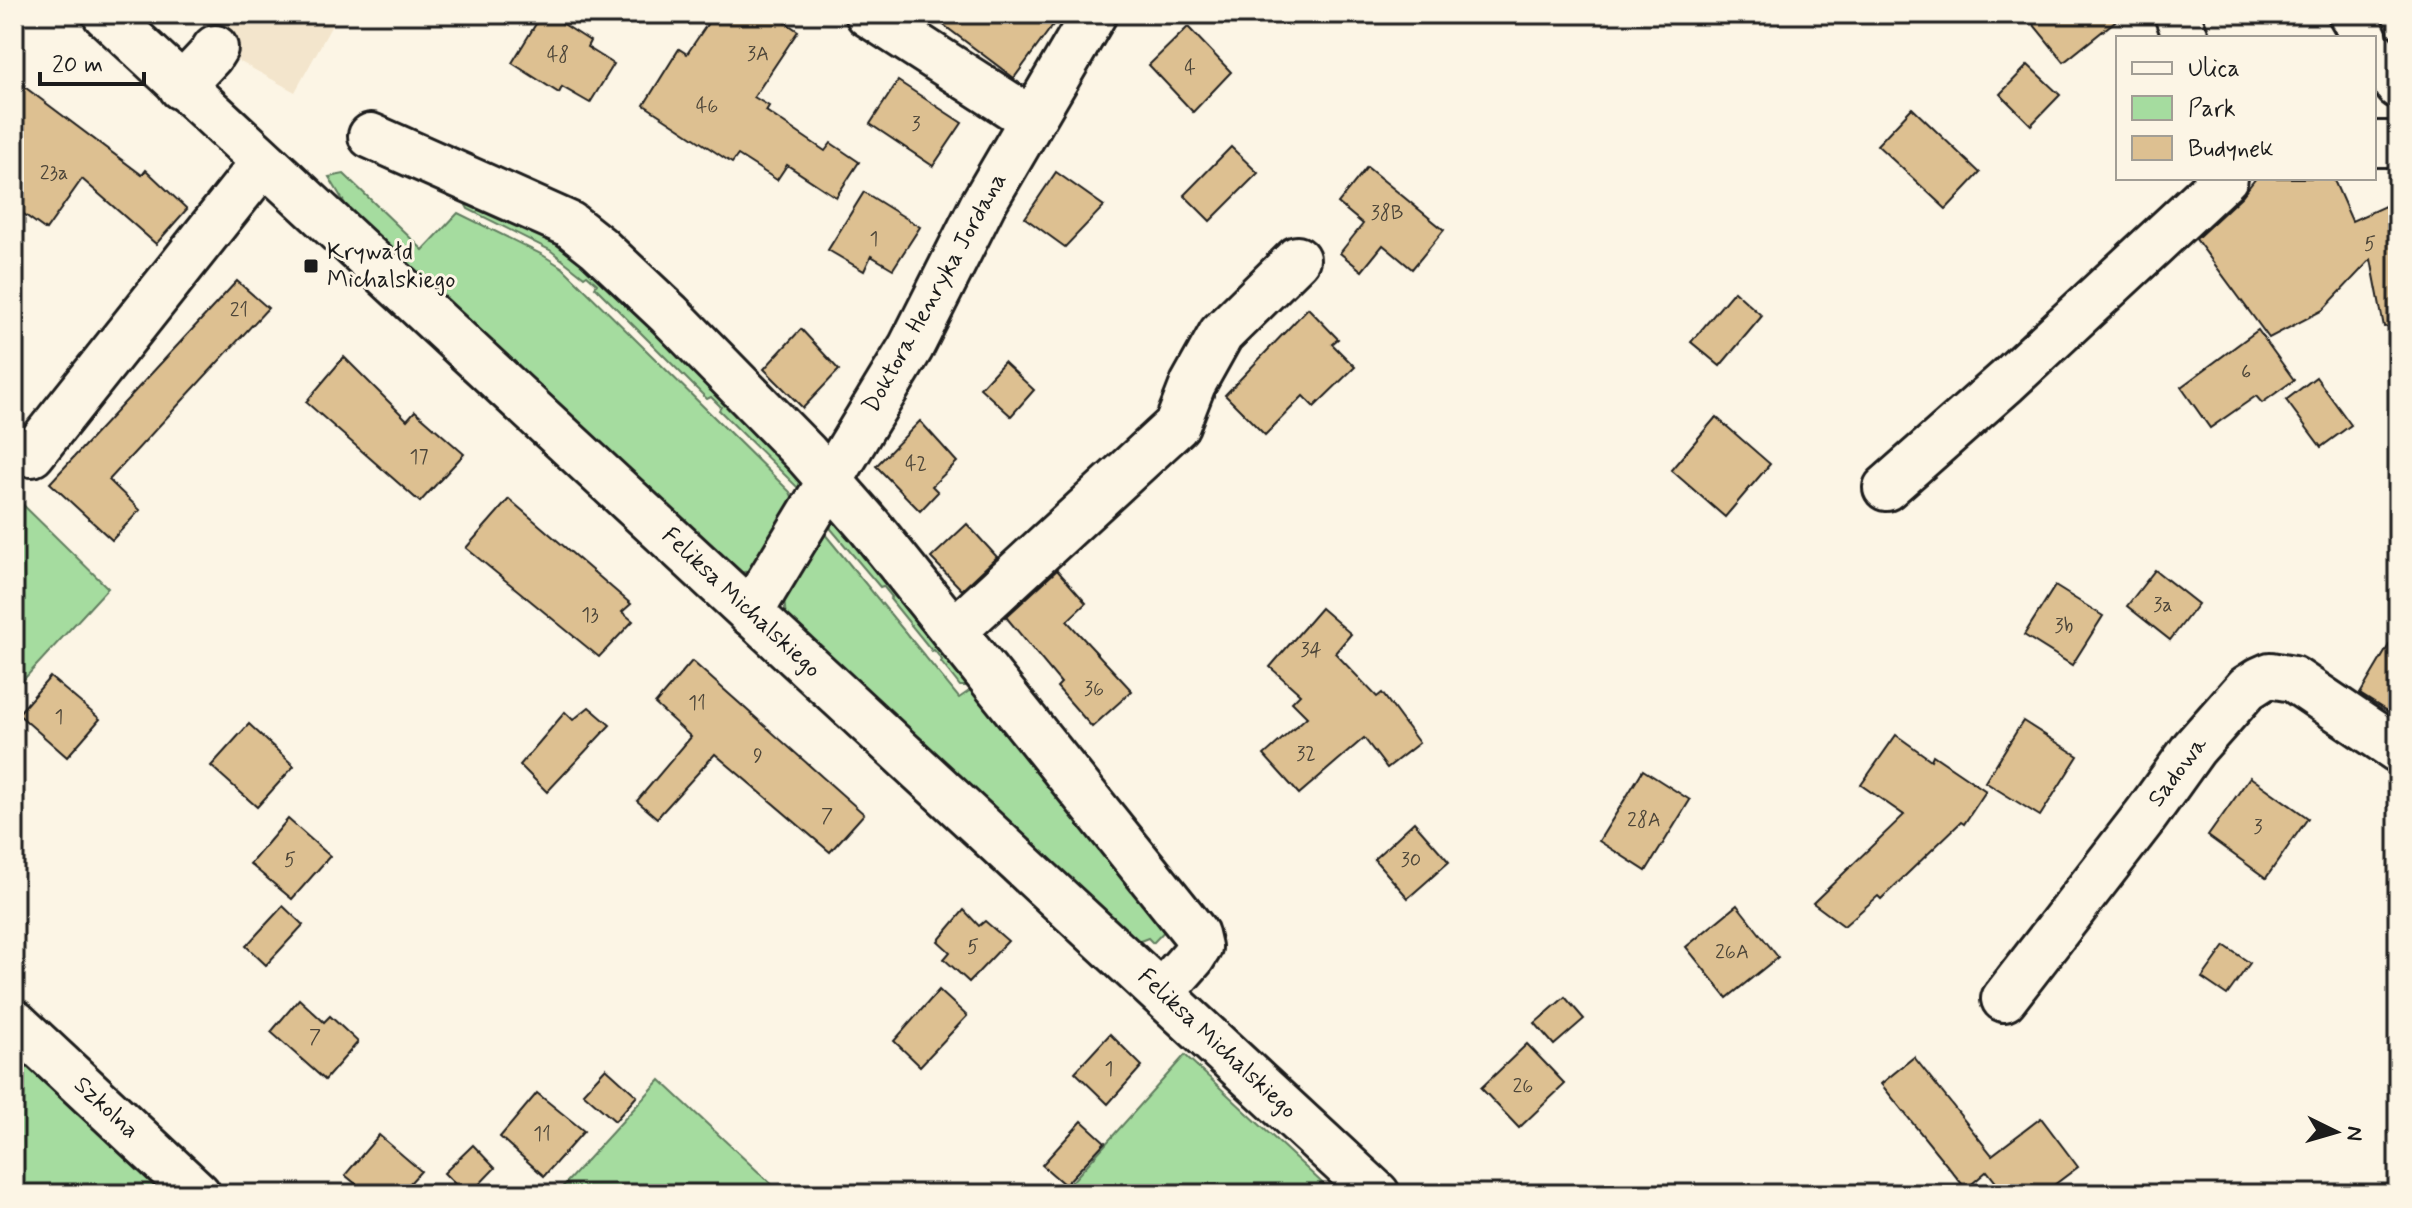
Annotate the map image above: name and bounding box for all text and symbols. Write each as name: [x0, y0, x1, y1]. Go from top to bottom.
scale bar: [40, 36, 144, 86]
legend: [2116, 36, 2376, 180]
house number: 3A: [747, 41, 769, 68]
house number: 48: [547, 42, 569, 69]
text: 20 m: [52, 50, 103, 81]
text: Ulica: [2188, 54, 2240, 85]
house number: 4: [1184, 55, 1196, 82]
house number: 46: [696, 93, 718, 120]
text: Park: [2188, 94, 2236, 125]
house number: 3: [911, 111, 921, 138]
text: Budynek: [2188, 134, 2274, 165]
house number: 23a: [40, 160, 68, 187]
street label: Doktora Henryka Jordana: [856, 167, 1014, 419]
house number: 38B: [1371, 200, 1403, 227]
house number: 1: [870, 226, 878, 253]
house number: 5: [2364, 231, 2376, 258]
place label: Krywałd Michalskiego: [327, 237, 456, 296]
marker: Krywałd Michalskiego: [302, 257, 320, 275]
house number: 21: [230, 297, 248, 324]
house number: 6: [2241, 359, 2251, 386]
house number: 17: [410, 444, 429, 471]
house number: 42: [905, 451, 927, 478]
street label: Feliksa Michalskiego: [655, 521, 827, 685]
house number: 3a: [2153, 592, 2173, 619]
house number: 13: [581, 602, 599, 629]
house number: 3b: [2055, 613, 2074, 640]
house number: 34: [1300, 637, 1322, 664]
house number: 36: [1084, 676, 1104, 703]
house number: 11: [688, 690, 706, 717]
house number: 1: [55, 704, 63, 731]
street label: Sadowa: [2141, 730, 2215, 814]
house number: 32: [1296, 741, 1316, 768]
house number: 9: [753, 743, 763, 770]
house number: 7: [821, 803, 833, 830]
house number: 28A: [1627, 807, 1661, 834]
house number: 3: [2253, 814, 2263, 841]
house number: 5: [284, 847, 296, 874]
house number: 30: [1401, 847, 1421, 874]
house number: 5: [967, 934, 979, 961]
house number: 26A: [1715, 939, 1749, 966]
street label: Feliksa Michalskiego: [1131, 962, 1303, 1126]
house number: 7: [309, 1024, 321, 1051]
house number: 1: [1105, 1056, 1113, 1083]
street label: Szkolna: [67, 1070, 145, 1146]
house number: 26: [1513, 1073, 1533, 1100]
north arrow: [2296, 1092, 2376, 1172]
house number: 11: [533, 1121, 551, 1148]
text: N: [2339, 1125, 2369, 1142]

